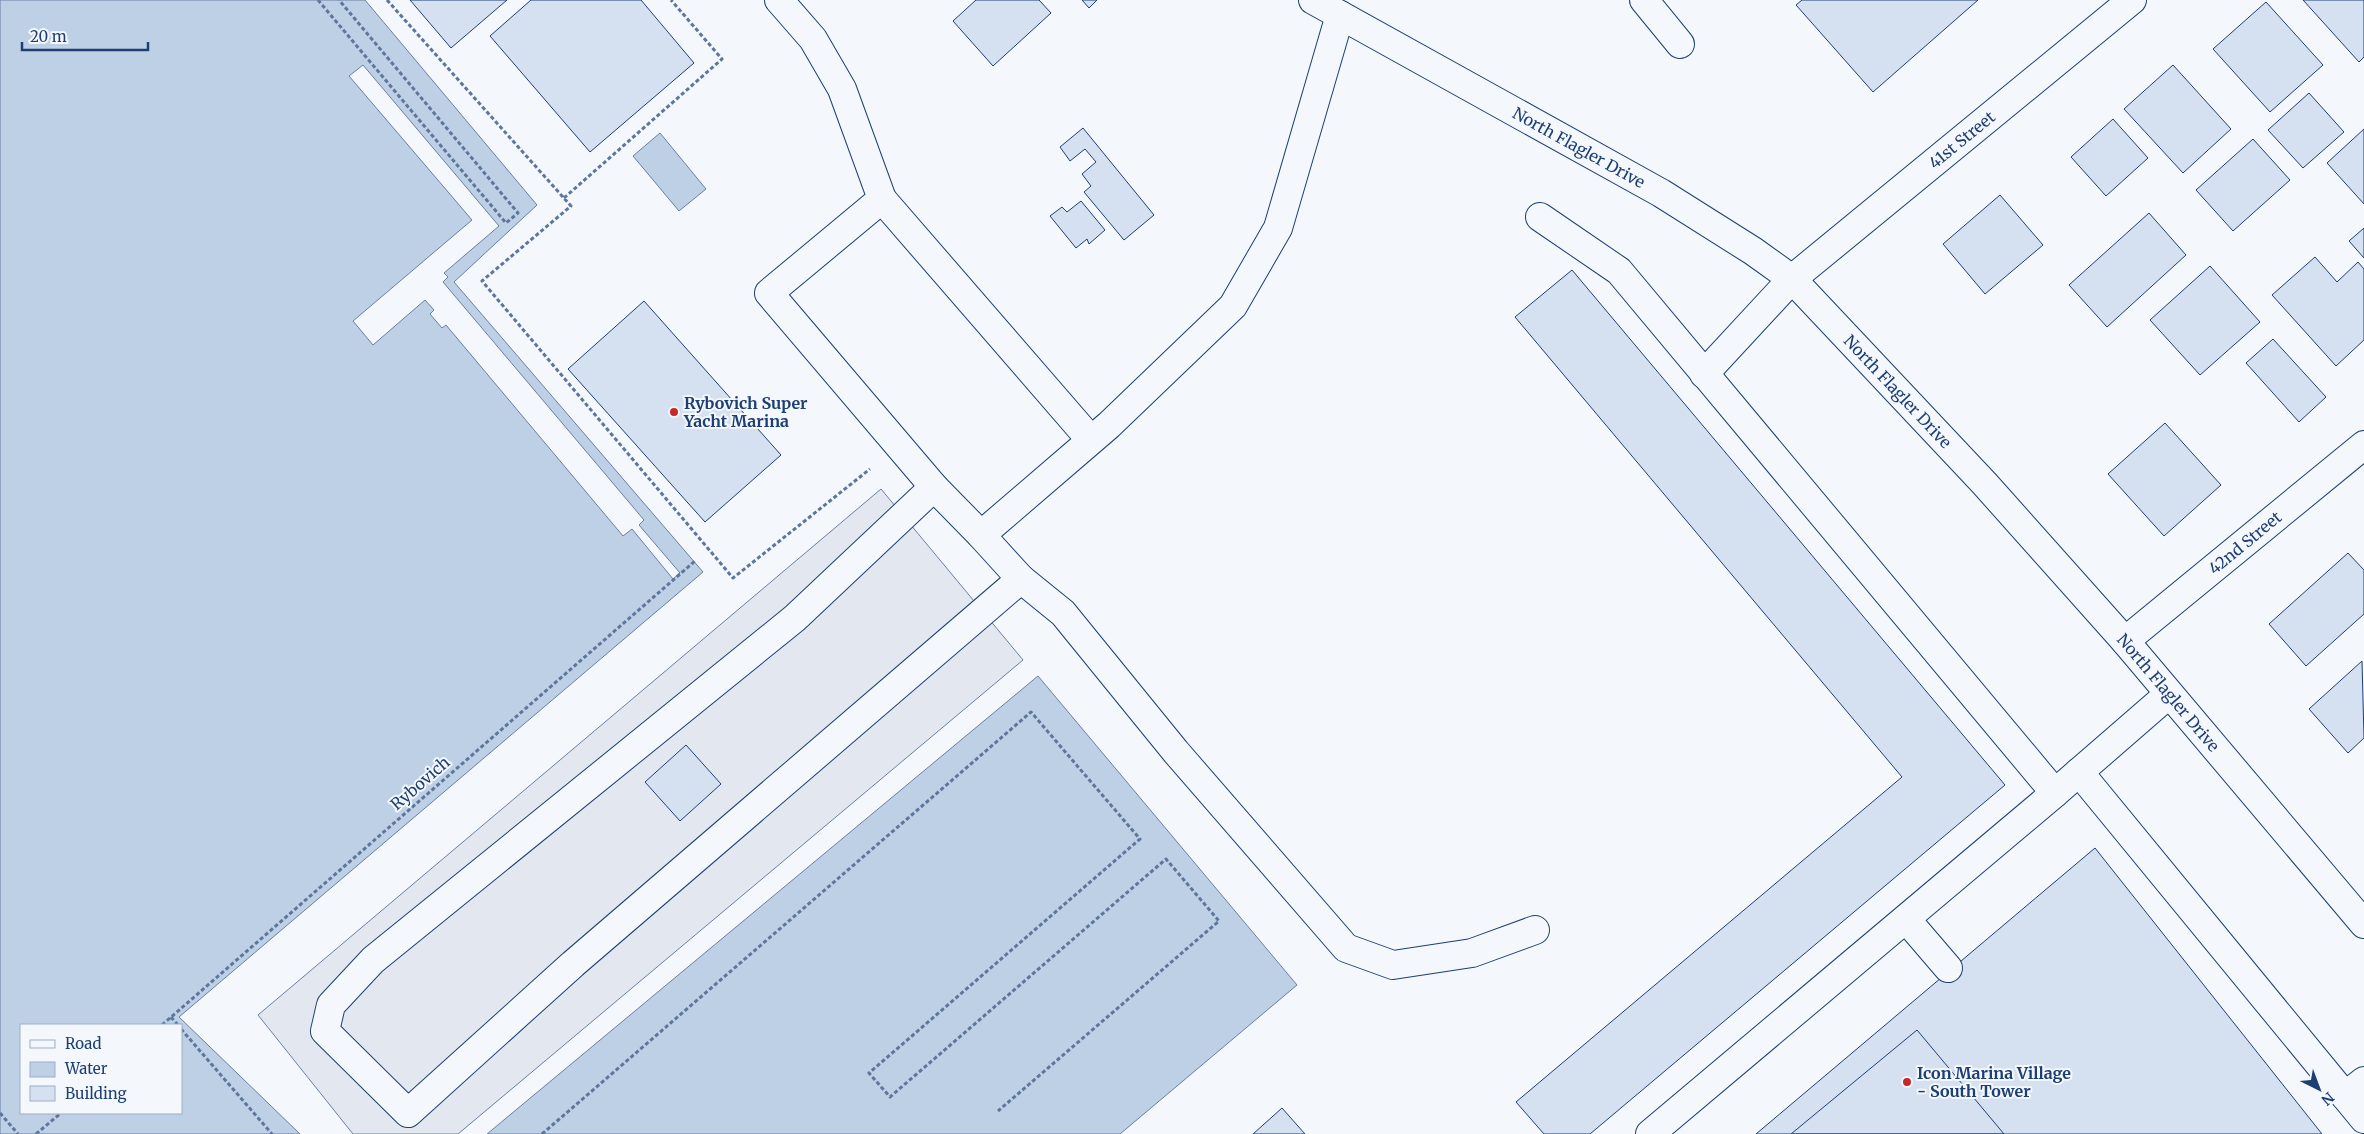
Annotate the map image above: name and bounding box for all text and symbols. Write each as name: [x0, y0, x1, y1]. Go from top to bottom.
scale bar: [22, 20, 149, 52]
text: 20 m: [30, 27, 67, 46]
street label: North Flagler Drive: [1509, 103, 1648, 192]
street label: 41st Street: [1925, 106, 1999, 173]
street label: North Flagler Drive: [1840, 331, 1956, 452]
place label: Rybovich Super Yacht Marina: [683, 393, 808, 431]
marker: Rybovich Super Yacht Marina: [668, 406, 680, 418]
street label: 42nd Street: [2204, 506, 2286, 578]
street label: North Flagler Drive: [2113, 629, 2224, 756]
street label: Rybovich: [386, 752, 454, 814]
legend: [20, 1024, 182, 1114]
text: Road: [65, 1034, 101, 1053]
text: Water: [64, 1059, 108, 1078]
place label: Icon Marina Village - South Tower: [1917, 1063, 2071, 1101]
north arrow: [2294, 1064, 2344, 1114]
marker: Icon Marina Village - South Tower: [1901, 1076, 1913, 1088]
text: Building: [65, 1084, 127, 1103]
text: N: [2318, 1088, 2338, 1109]

